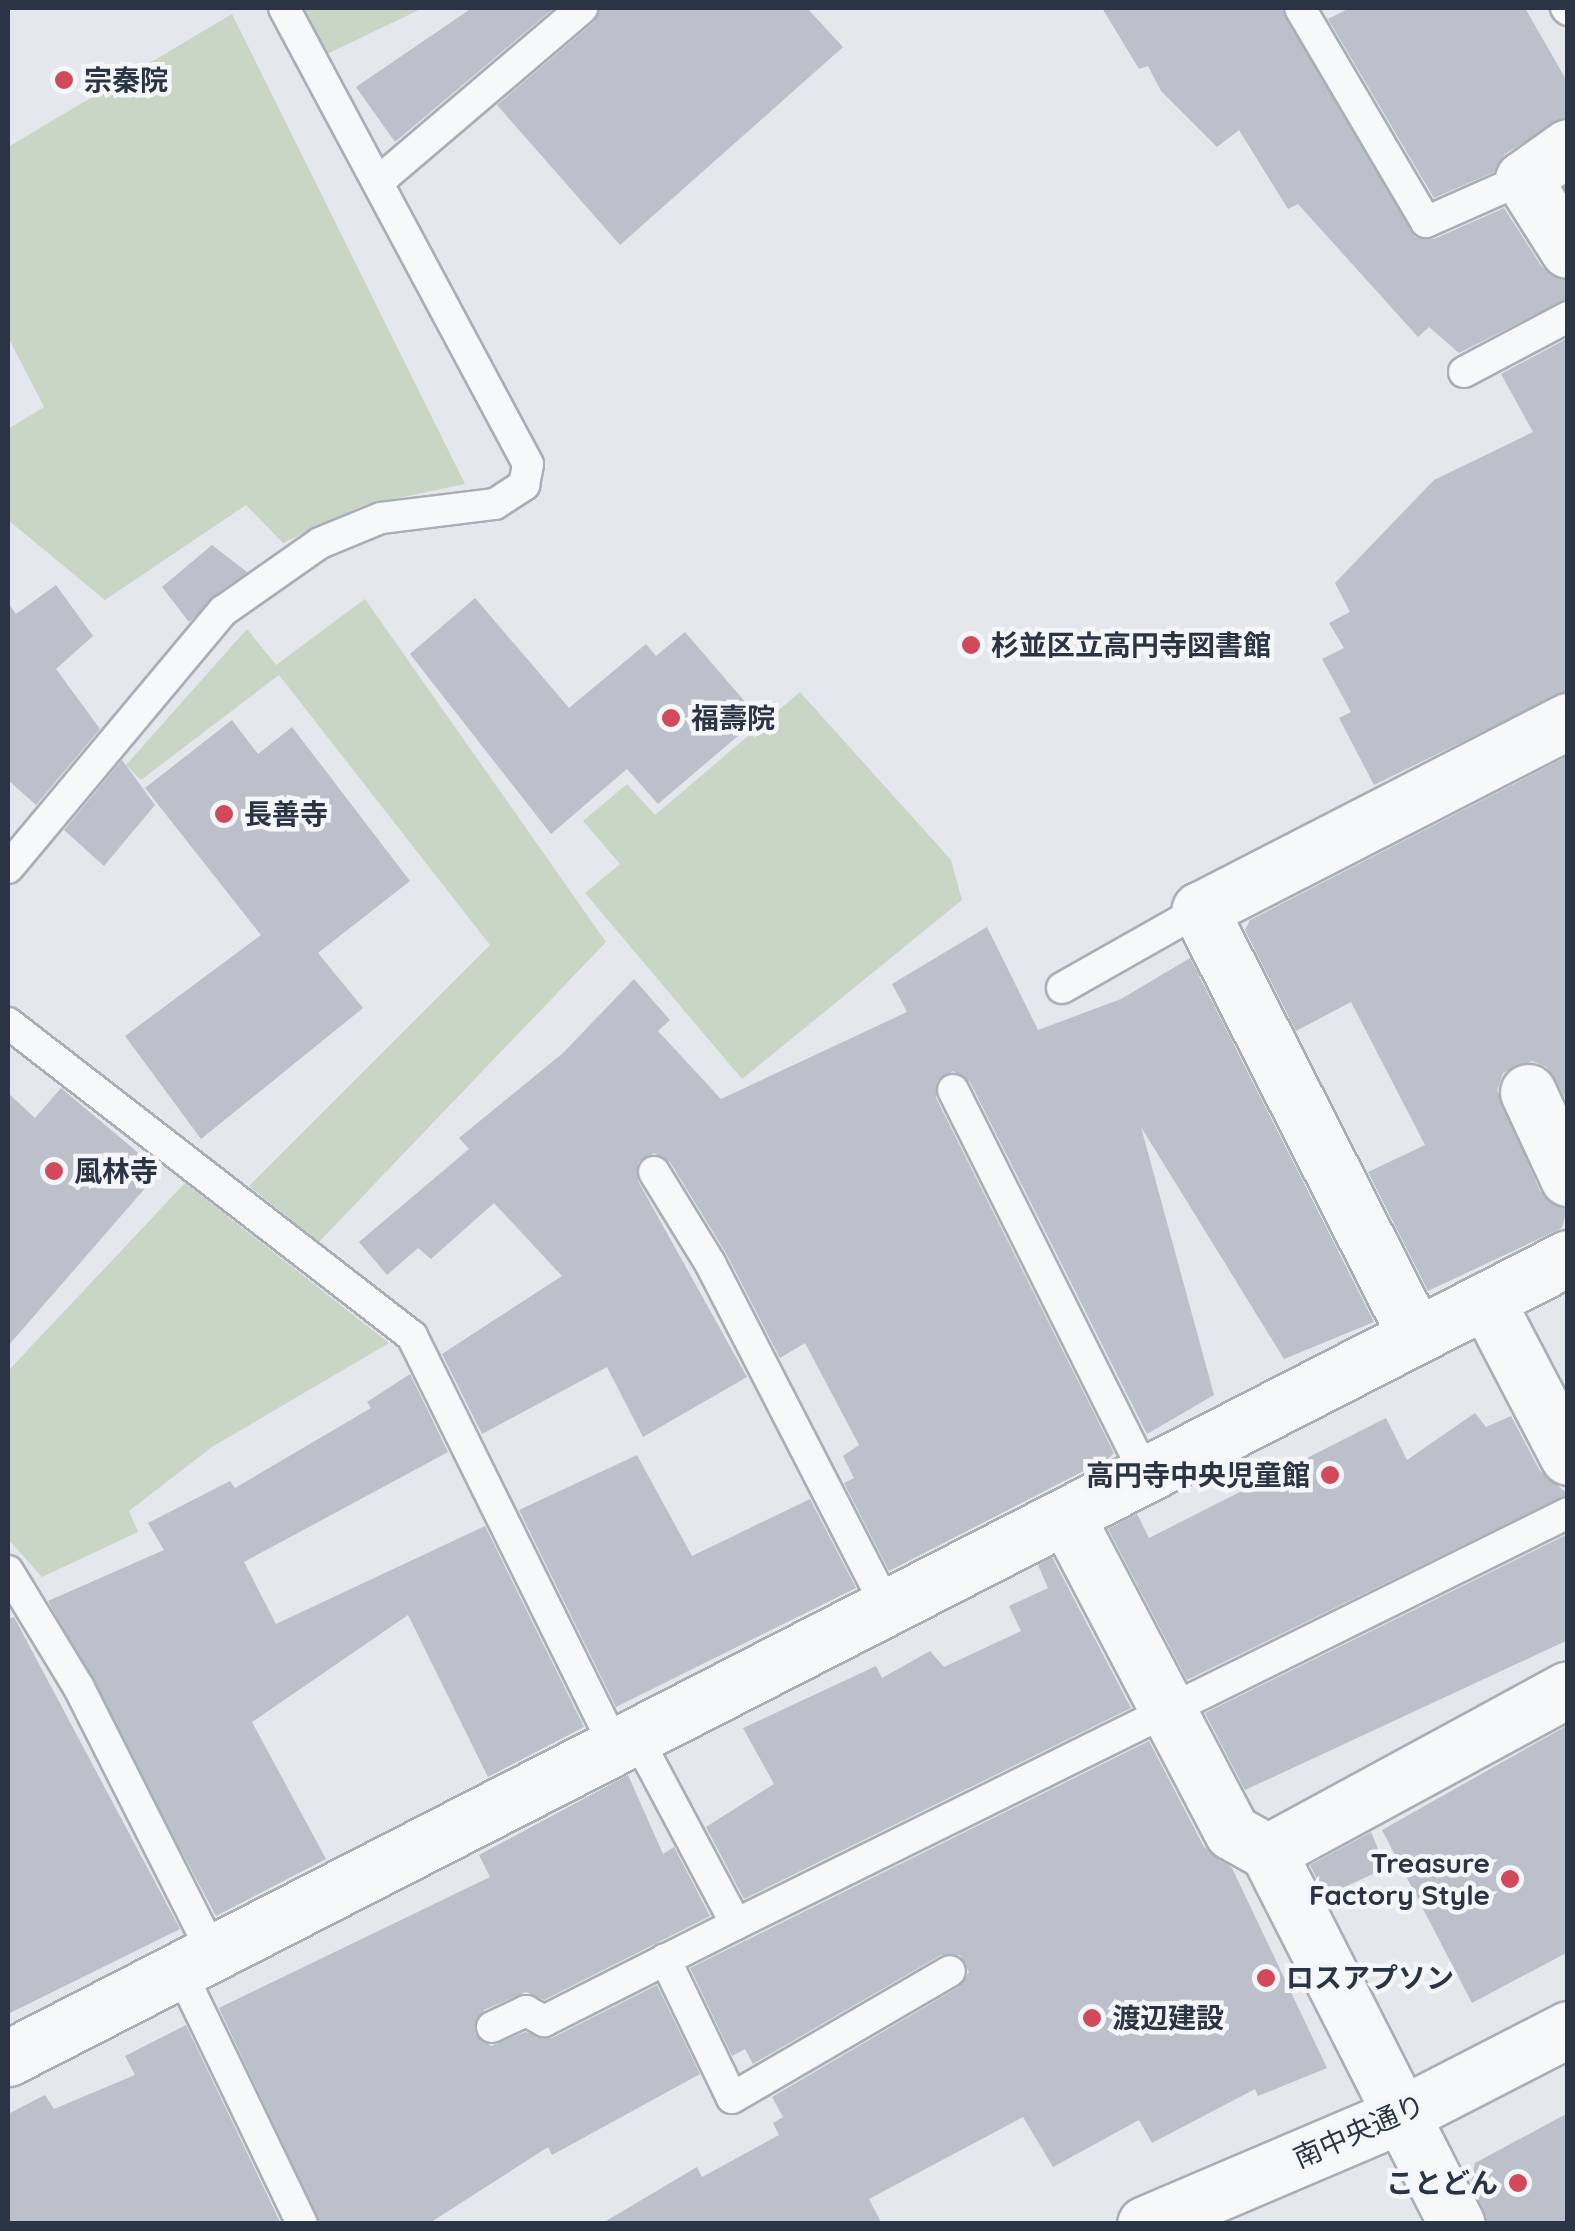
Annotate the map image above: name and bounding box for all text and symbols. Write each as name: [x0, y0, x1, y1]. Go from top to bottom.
place label: 宗秦院: [84, 63, 168, 97]
marker: 宗秦院: [53, 69, 75, 91]
place label: 杉並区立高円寺図書館: [991, 628, 1271, 662]
marker: 杉並区立高円寺図書館: [960, 634, 982, 656]
place label: 福壽院: [691, 701, 775, 735]
marker: 福壽院: [660, 707, 682, 729]
place label: 長善寺: [244, 797, 328, 831]
marker: 長善寺: [213, 803, 235, 825]
place label: 風林寺: [74, 1154, 158, 1188]
marker: 風林寺: [43, 1160, 65, 1182]
place label: 高円寺中央児童館: [1086, 1458, 1310, 1492]
marker: 高円寺中央児童館: [1319, 1464, 1341, 1486]
place label: Treasure Factory Style: [1309, 1846, 1490, 1912]
marker: Treasure Factory Style: [1499, 1868, 1521, 1890]
place label: ロスアプソン: [1286, 1961, 1454, 1995]
marker: ロスアプソン: [1255, 1967, 1277, 1989]
place label: 渡辺建設: [1112, 2001, 1224, 2035]
marker: 渡辺建設: [1081, 2007, 1103, 2029]
street label: 南中央通り: [1288, 2087, 1430, 2175]
place label: ことどん: [1386, 2166, 1498, 2200]
marker: ことどん: [1507, 2172, 1529, 2194]

